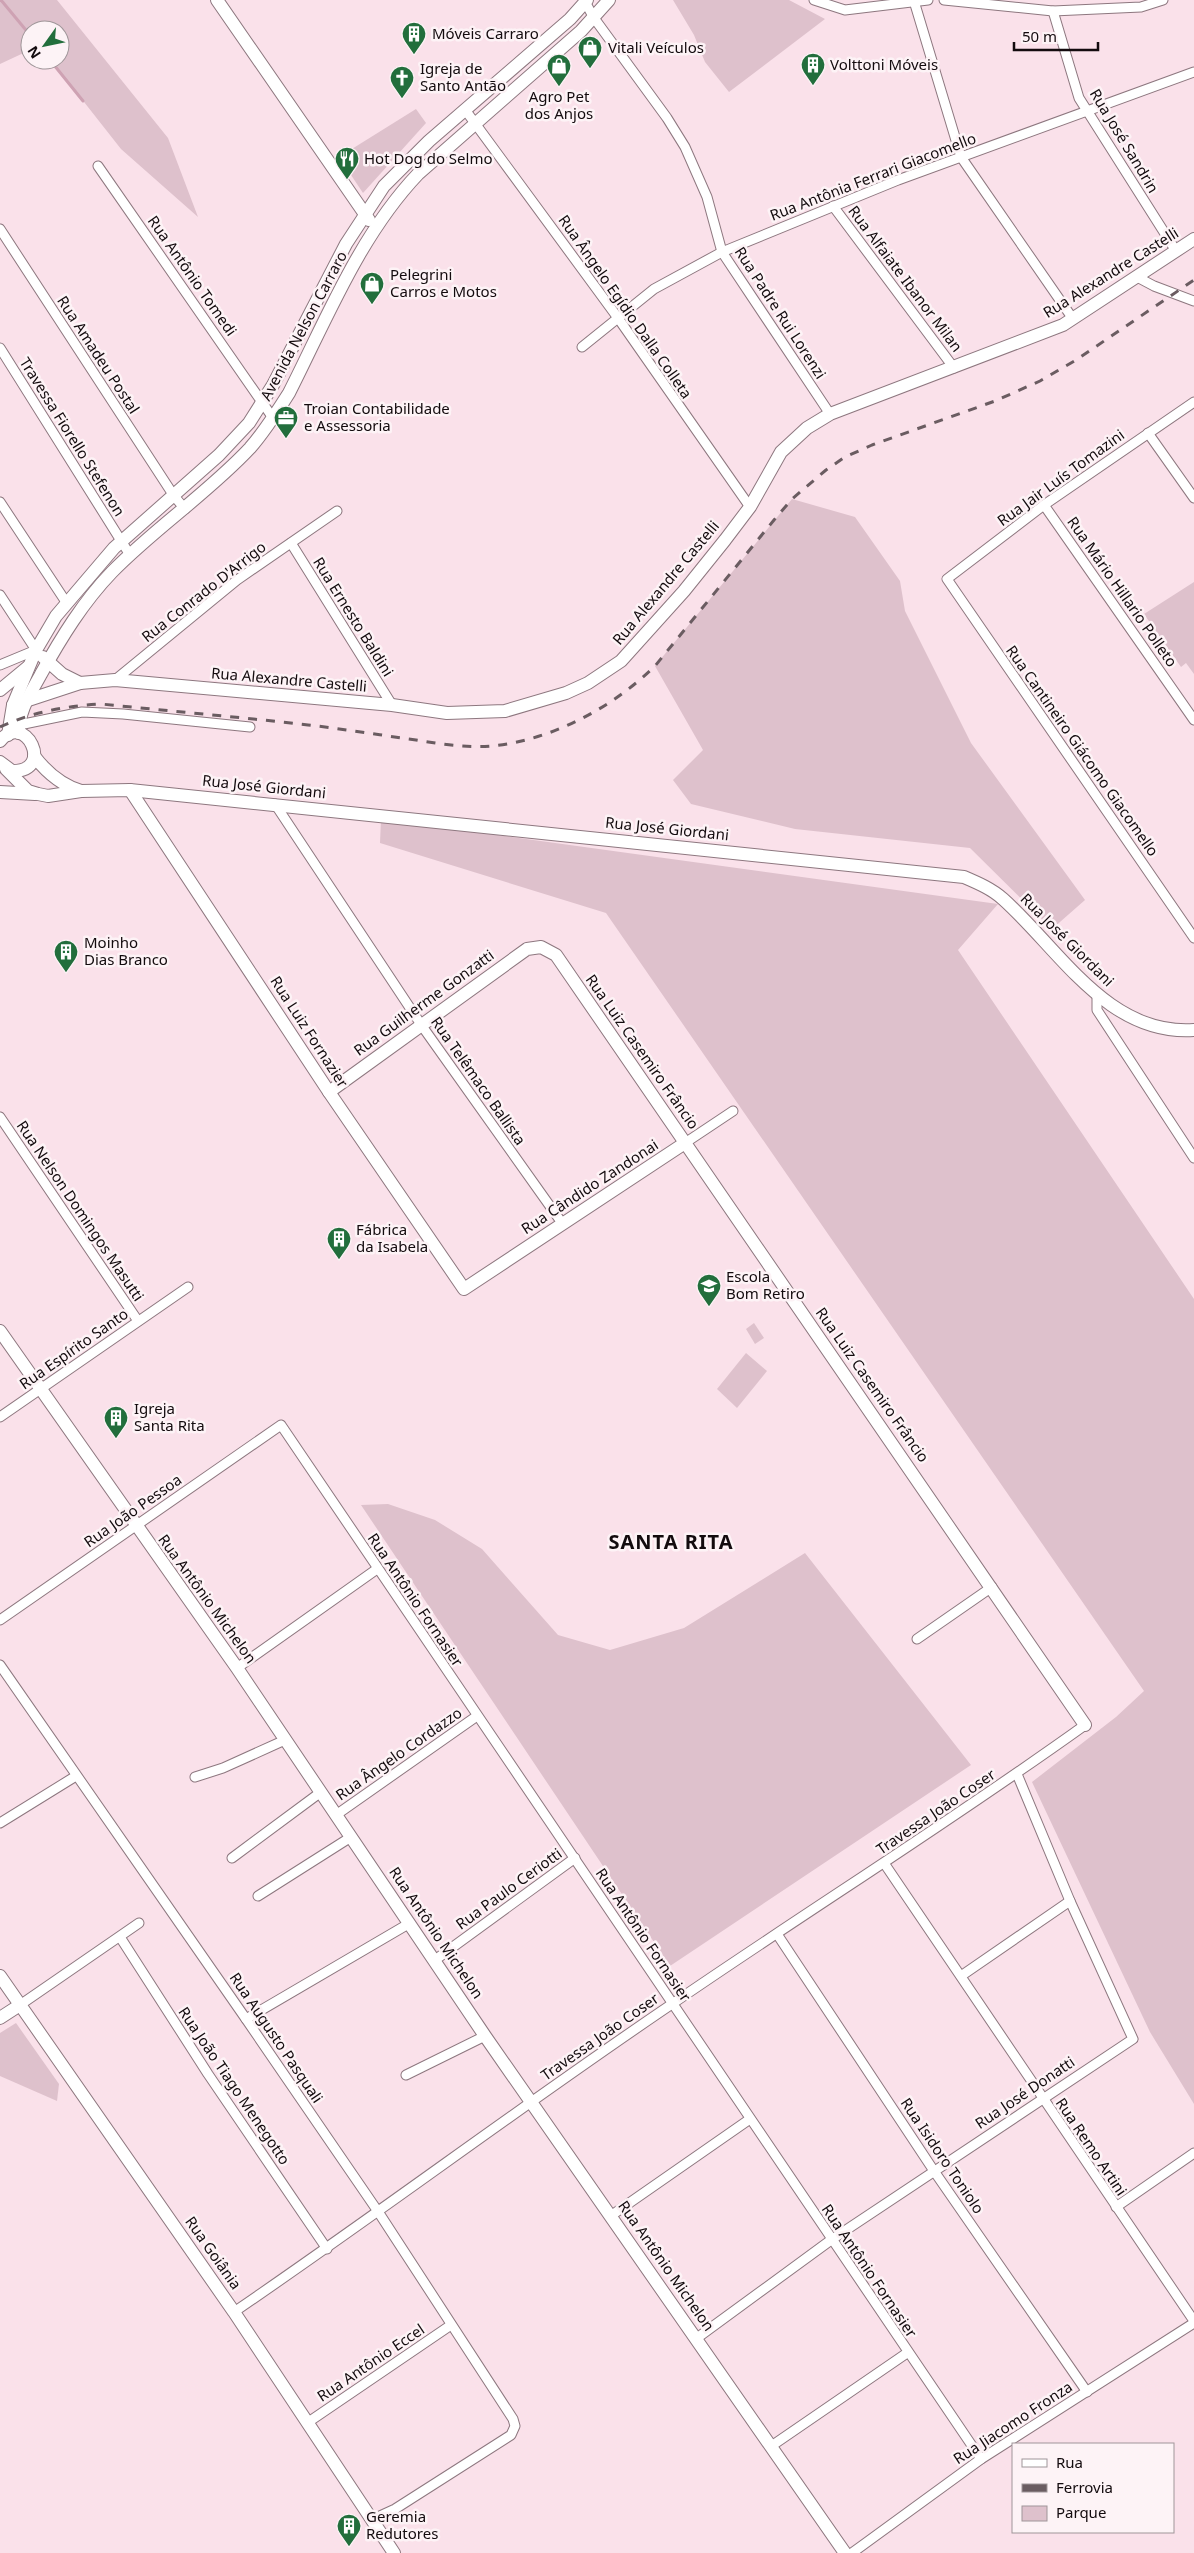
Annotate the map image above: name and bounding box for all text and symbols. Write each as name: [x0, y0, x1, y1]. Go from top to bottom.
north arrow: [20, 20, 70, 70]
scale bar: [1014, 20, 1098, 52]
building icon: Móveis Carraro: [401, 21, 427, 55]
place label: Móveis Carraro: [432, 23, 539, 43]
text: 50 m: [1022, 26, 1057, 46]
shop icon: Vitali Veículos: [577, 35, 603, 69]
place label: Vitali Veículos: [608, 37, 704, 57]
text: N: [23, 42, 45, 62]
building icon: Volttoni Móveis: [800, 52, 826, 86]
shop icon: Agro Pet dos Anjos: [546, 53, 572, 87]
place label: Volttoni Móveis: [830, 54, 938, 74]
place label: Igreja de Santo Antão: [420, 58, 506, 95]
church icon: Igreja de Santo Antão: [389, 65, 415, 99]
street label: Rua José Sandrin: [1086, 85, 1164, 196]
place label: Agro Pet dos Anjos: [525, 86, 593, 123]
street label: Rua Antônia Ferrari Giacomello: [767, 127, 979, 225]
restaurant icon: Hot Dog do Selmo: [334, 146, 360, 180]
place label: Hot Dog do Selmo: [364, 148, 493, 168]
street label: Rua Alfaiate Ibanor Milan: [844, 201, 967, 356]
street label: Rua Antônio Tomedi: [144, 211, 242, 339]
street label: Rua Ângelo Egídio Dalla Colleta: [555, 211, 697, 402]
street label: Rua Alexandre Castelli: [1039, 222, 1182, 322]
street label: Rua Padre Rui Lorenzi: [731, 243, 831, 382]
street label: Avenida Nelson Carraro: [255, 247, 351, 404]
place label: Pelegrini Carros e Motos: [390, 264, 497, 301]
shop icon: Pelegrini Carros e Motos: [359, 271, 385, 305]
street label: Rua Amadeu Postal: [53, 292, 144, 417]
street label: Travessa Fiorello Stefenon: [16, 353, 130, 520]
place label: Troian Contabilidade e Assessoria: [304, 398, 450, 435]
office icon: Troian Contabilidade e Assessoria: [273, 405, 299, 439]
street label: Rua Jair Luís Tomazini: [993, 424, 1128, 530]
street label: Rua Mário Hillario Polleto: [1063, 512, 1182, 670]
street label: Rua Alexandre Castelli: [607, 516, 723, 649]
street label: Rua Conrado D'Arrigo: [137, 536, 270, 646]
street label: Rua Ernesto Baldini: [309, 553, 399, 680]
street label: Rua Cantineiro Giácomo Giacomello: [1002, 641, 1164, 860]
street label: Rua Alexandre Castelli: [210, 662, 368, 696]
street label: Rua José Giordani: [201, 770, 327, 802]
street label: Rua José Giordani: [604, 812, 730, 844]
street label: Rua José Giordani: [1017, 888, 1119, 990]
place label: Moinho Dias Branco: [84, 932, 168, 969]
building icon: Moinho Dias Branco: [53, 939, 79, 973]
street label: Rua Guilherme Gonzatti: [349, 945, 497, 1060]
street label: Rua Luiz Casemiro Frâncio: [582, 970, 704, 1133]
street label: Rua Luiz Fornazier: [266, 972, 353, 1091]
street label: Rua Telêmaco Ballista: [427, 1012, 531, 1149]
street label: Rua Nelson Domingos Masutti: [13, 1116, 149, 1305]
street label: Rua Cândido Zandonai: [517, 1134, 662, 1238]
place label: Fábrica da Isabela: [356, 1219, 428, 1256]
building icon: Fábrica da Isabela: [326, 1226, 352, 1260]
place label: Escola Bom Retiro: [726, 1266, 805, 1303]
school or university icon: Escola Bom Retiro: [696, 1273, 722, 1307]
street label: Rua Espírito Santo: [15, 1303, 132, 1393]
street label: Rua Luiz Casemiro Frâncio: [812, 1303, 934, 1466]
place label: Igreja Santa Rita: [134, 1398, 205, 1435]
building icon: Igreja Santa Rita: [103, 1405, 129, 1439]
street label: Rua João Pessoa: [80, 1469, 185, 1551]
district label: SANTA RITA: [608, 1528, 734, 1555]
street label: Rua Antônio Fornasier: [364, 1529, 468, 1670]
street label: Rua Antônio Michelon: [154, 1530, 261, 1667]
street label: Rua Ângelo Cordazzo: [331, 1702, 465, 1804]
street label: Travessa João Coser: [872, 1764, 999, 1858]
street label: Rua Paulo Ceriotti: [451, 1843, 565, 1933]
street label: Rua Antônio Michelon: [385, 1863, 488, 2002]
street label: Rua Antônio Fornasier: [592, 1864, 696, 2005]
street label: Rua Augusto Pasquali: [226, 1968, 328, 2107]
street label: Travessa João Coser: [537, 1988, 662, 2084]
street label: Rua João Tiago Menegotto: [174, 2003, 295, 2168]
street label: Rua José Donatti: [971, 2051, 1078, 2133]
street label: Rua Isidoro Toniolo: [897, 2094, 989, 2217]
street label: Rua Remo Artini: [1052, 2094, 1132, 2199]
street label: Rua Antônio Michelon: [614, 2196, 719, 2335]
street label: Rua Antônio Fornasier: [818, 2200, 922, 2341]
street label: Rua Goiânia: [181, 2212, 246, 2293]
street label: Rua Antônio Eccel: [313, 2319, 428, 2406]
street label: Rua Jiacomo Fronza: [950, 2378, 1076, 2468]
legend: [1012, 2443, 1174, 2533]
text: Ferrovia: [1056, 2477, 1113, 2497]
text: Parque: [1056, 2502, 1106, 2522]
place label: Geremia Redutores: [366, 2506, 438, 2543]
building icon: Geremia Redutores: [336, 2513, 362, 2547]

